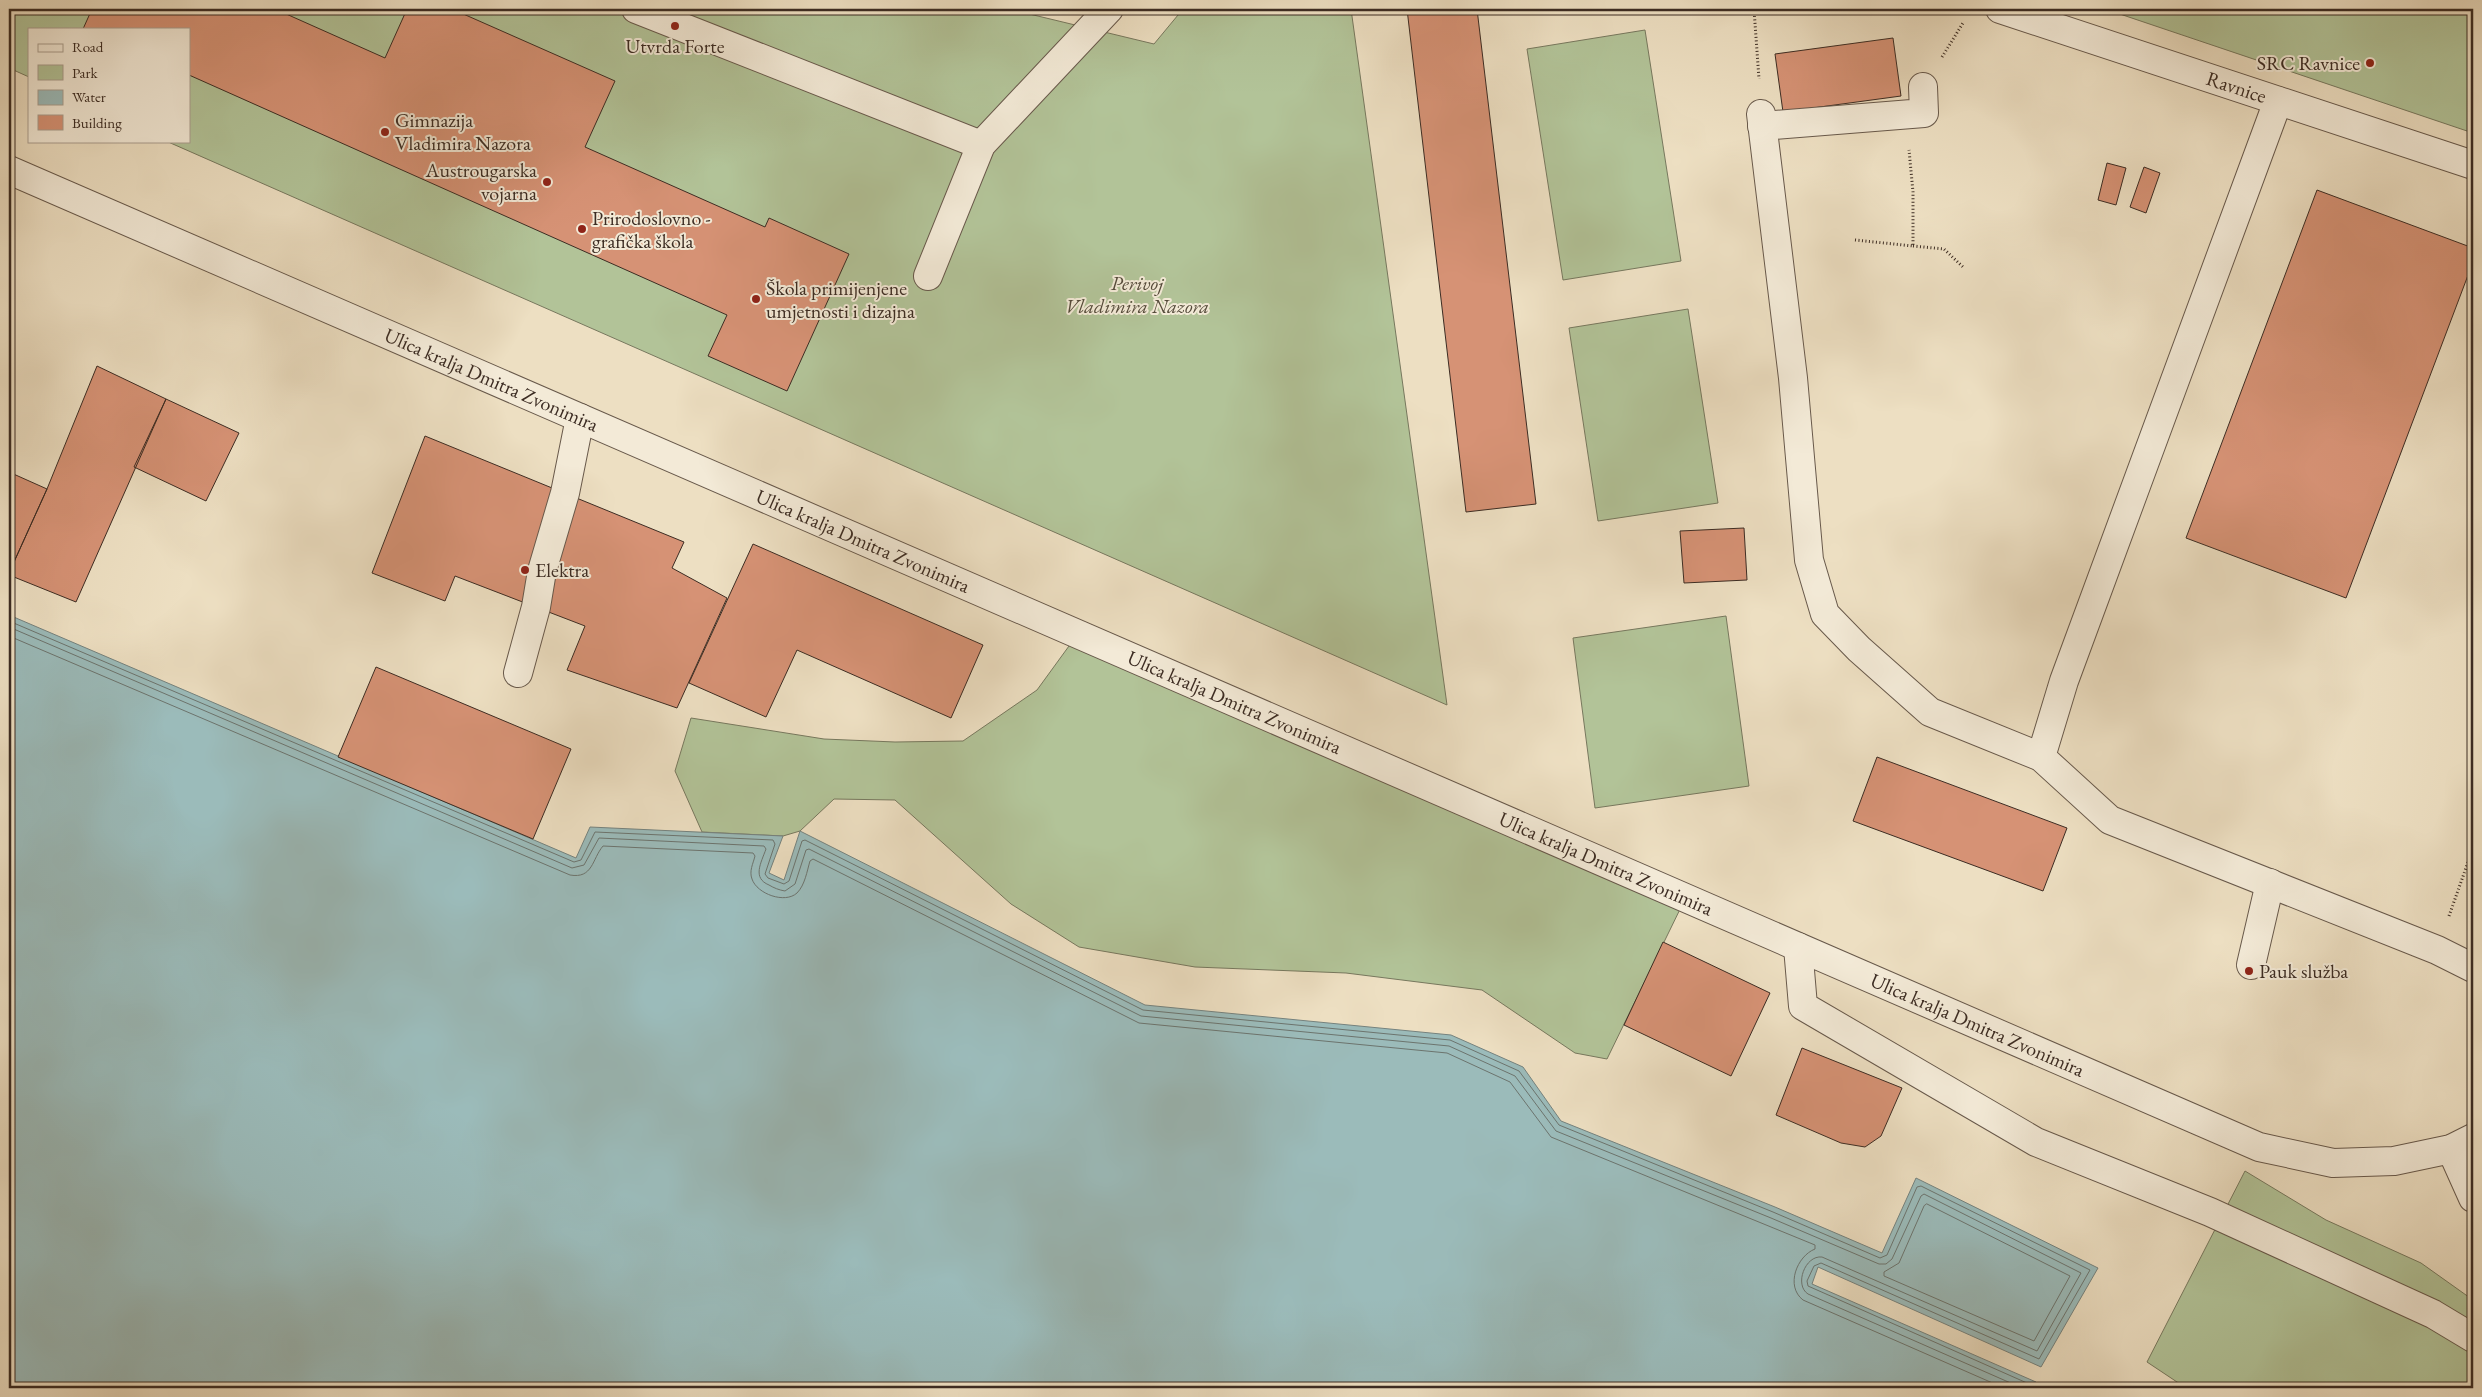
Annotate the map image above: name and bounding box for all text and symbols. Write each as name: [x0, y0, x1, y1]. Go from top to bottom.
marker: Utvrda Forte: [669, 20, 681, 32]
legend: [28, 28, 190, 142]
place label: Utvrda Forte: [626, 33, 725, 59]
text: Road: [72, 37, 104, 56]
place label: SRC Ravnice: [2257, 50, 2360, 76]
marker: SRC Ravnice: [2364, 57, 2376, 69]
text: Park: [72, 63, 99, 82]
street label: Ravnice: [2203, 65, 2270, 109]
text: Water: [72, 87, 106, 106]
place label: Gimnazija Vladimira Nazora: [395, 107, 531, 156]
text: Building: [72, 113, 122, 132]
marker: Gimnazija Vladimira Nazora: [379, 126, 391, 138]
place label: Austrougarska vojarna: [425, 157, 537, 206]
marker: Austrougarska vojarna: [541, 176, 553, 188]
place label: Prirodoslovno - grafička škola: [592, 205, 711, 254]
marker: Prirodoslovno - grafička škola: [576, 223, 588, 235]
park label: Perivoj Vladimira Nazora: [1065, 270, 1209, 319]
place label: Škola primijenjene umjetnosti i dizajna: [766, 275, 915, 324]
marker: Škola primijenjene umjetnosti i dizajna: [750, 293, 762, 305]
street label: Ulica kralja Dmitra Zvonimira: [380, 322, 603, 437]
street label: Ulica kralja Dmitra Zvonimira: [752, 483, 974, 599]
place label: Elektra: [535, 557, 589, 583]
marker: Elektra: [519, 564, 531, 576]
street label: Ulica kralja Dmitra Zvonimira: [1123, 644, 1346, 760]
street label: Ulica kralja Dmitra Zvonimira: [1495, 805, 1717, 921]
place label: Pauk služba: [2259, 958, 2348, 984]
marker: Pauk služba: [2243, 965, 2255, 977]
street label: Ulica kralja Dmitra Zvonimira: [1866, 967, 2089, 1083]

